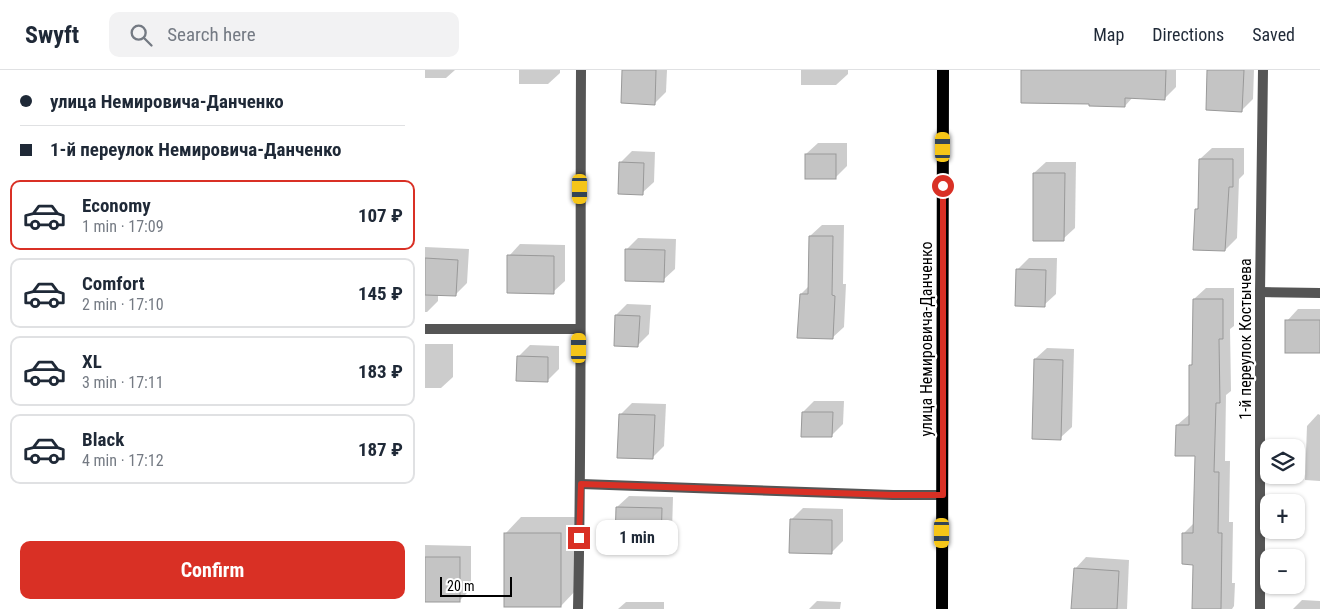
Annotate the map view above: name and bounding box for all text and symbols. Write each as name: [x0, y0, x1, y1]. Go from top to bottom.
search box: [109, 12, 459, 57]
text: Swyft: [25, 21, 79, 49]
icon: search: [127, 21, 155, 49]
text: Search here: [167, 23, 256, 46]
text: Map: [1093, 24, 1124, 45]
text: Directions: [1152, 24, 1224, 45]
text: Saved: [1252, 24, 1295, 45]
text: улица Немировича-Данченко: [50, 90, 284, 113]
car: [935, 132, 950, 162]
text: 1-й переулок Немировича-Данченко: [50, 138, 341, 161]
car: [572, 174, 587, 204]
route start: [932, 175, 954, 197]
icon: car: [22, 193, 67, 238]
text: Economy: [82, 194, 151, 217]
text: 107 ₽: [358, 204, 403, 227]
text: 1 min · 17:09: [82, 217, 164, 236]
street label: улица Немировича-Данченко: [917, 242, 936, 436]
street label: 1-й переулок Костычева: [1236, 258, 1255, 420]
icon: car: [22, 271, 67, 316]
text: Comfort: [82, 272, 145, 295]
text: 145 ₽: [358, 282, 403, 305]
text: 2 min · 17:10: [82, 295, 164, 314]
car: [571, 333, 586, 363]
icon: car: [22, 349, 67, 394]
text: XL: [82, 350, 102, 373]
text: 183 ₽: [358, 360, 403, 383]
text: 3 min · 17:11: [82, 373, 164, 392]
icon: car: [22, 427, 67, 472]
text: Black: [82, 428, 124, 451]
text: 187 ₽: [358, 438, 403, 461]
map controls: [1260, 439, 1305, 594]
button: layers: [1260, 439, 1305, 484]
text: 4 min · 17:12: [82, 451, 164, 470]
button: +: [1260, 494, 1305, 539]
car: [934, 518, 949, 548]
callout: 1 min: [597, 520, 679, 556]
route end: [568, 527, 590, 549]
text: 1 min: [619, 528, 655, 547]
button: Confirm: [20, 541, 405, 599]
button: −: [1260, 549, 1305, 594]
scale bar: [440, 574, 513, 597]
text: 20 m: [447, 578, 475, 594]

